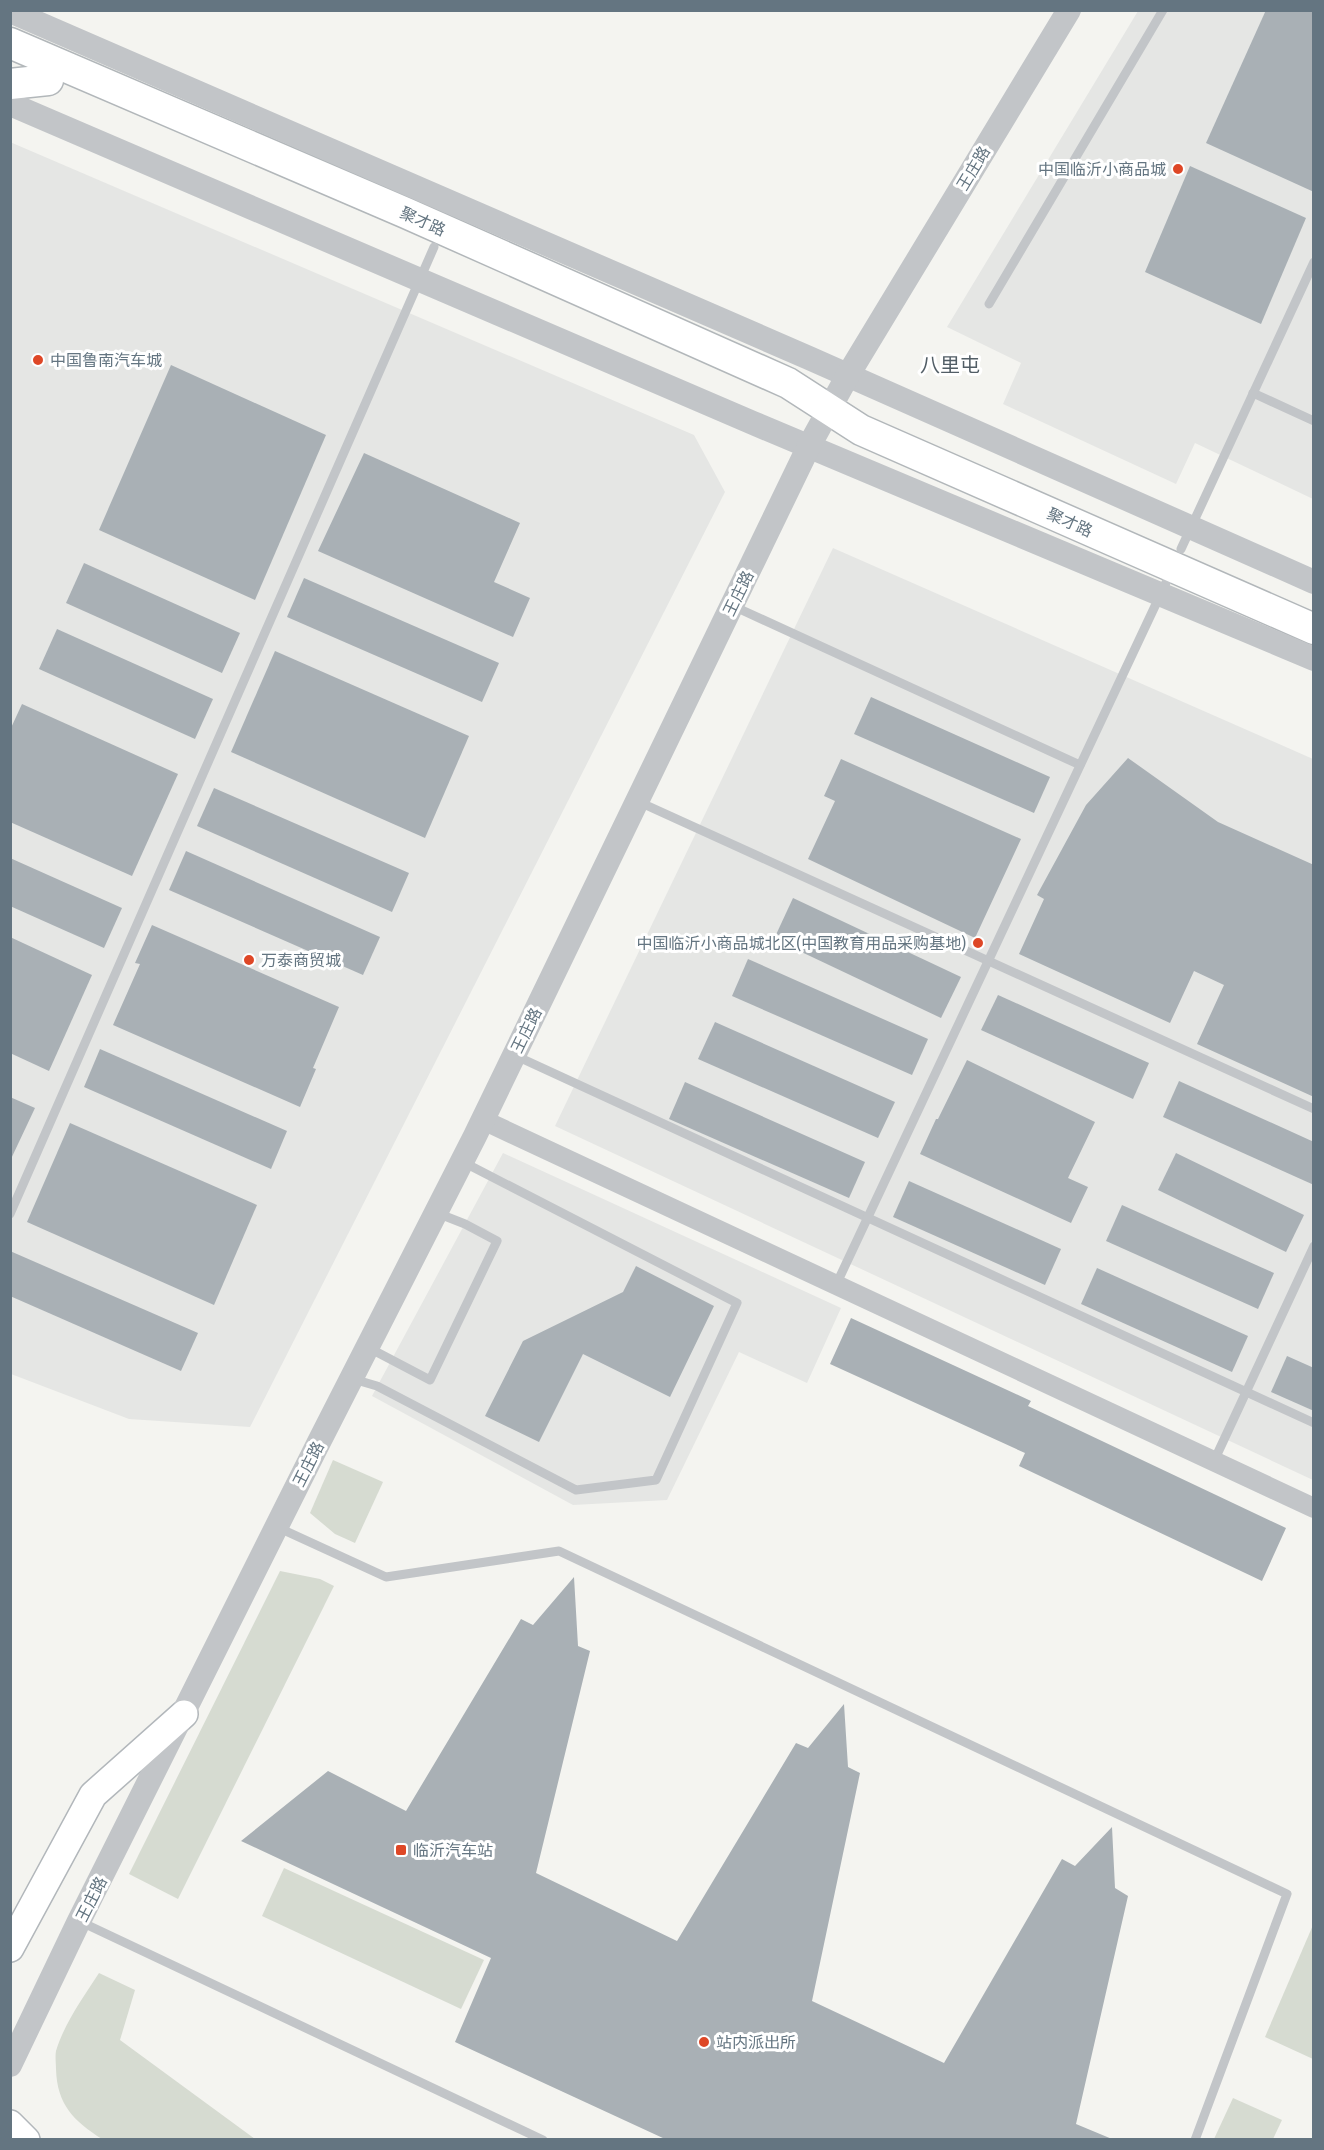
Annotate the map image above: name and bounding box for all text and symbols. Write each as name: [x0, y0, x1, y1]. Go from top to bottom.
street label: 王庄路: [953, 143, 994, 194]
place label: 中国临沂小商品城: [1038, 160, 1166, 179]
marker: 中国临沂小商品城: [1171, 162, 1185, 176]
street label: 聚才路: [397, 203, 449, 240]
place label: 中国鲁南汽车城: [50, 351, 162, 370]
marker: 中国鲁南汽车城: [31, 353, 45, 367]
district label: 八里屯: [920, 353, 980, 377]
street label: 聚才路: [1044, 504, 1096, 541]
street label: 王庄路: [719, 567, 758, 619]
place label: 中国临沂小商品城北区(中国教育用品采购基地): [637, 934, 966, 953]
marker: 中国临沂小商品城北区(中国教育用品采购基地): [971, 936, 985, 950]
place label: 万泰商贸城: [261, 951, 341, 970]
marker: 万泰商贸城: [242, 953, 256, 967]
street label: 王庄路: [507, 1004, 546, 1056]
street label: 王庄路: [289, 1439, 328, 1490]
place label: 临沂汽车站: [413, 1841, 493, 1860]
marker: 临沂汽车站: [394, 1843, 408, 1857]
street label: 王庄路: [72, 1874, 111, 1925]
place label: 站内派出所: [716, 2033, 796, 2052]
marker: 站内派出所: [697, 2035, 711, 2049]

